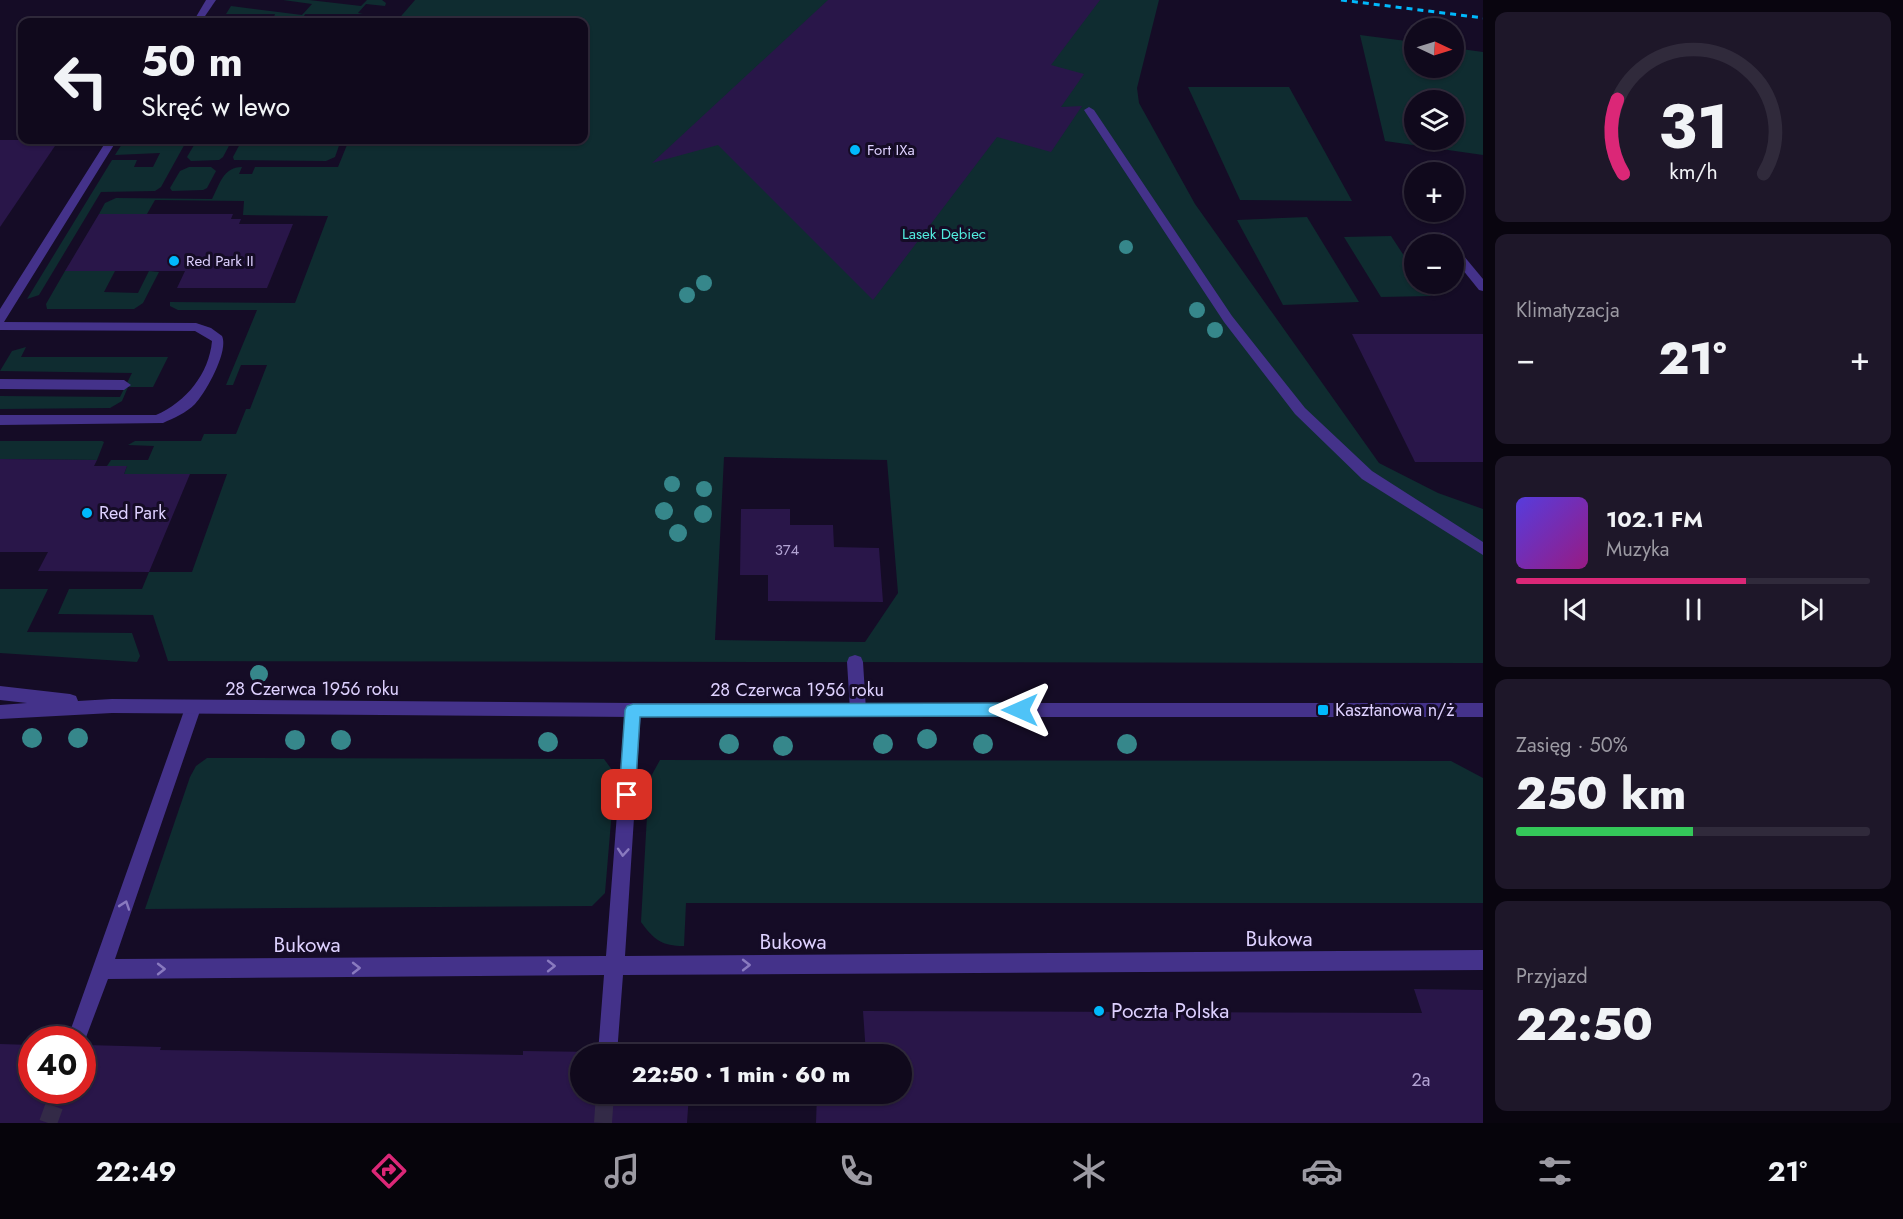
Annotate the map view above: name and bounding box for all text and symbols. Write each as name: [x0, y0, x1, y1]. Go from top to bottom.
north arrow: [1404, 18, 1464, 78]
map controls: [1404, 18, 1464, 294]
text: 50 m: [141, 31, 243, 92]
icon: left: [42, 42, 120, 120]
text: 31: [1658, 81, 1728, 171]
text: Skręć w lewo: [141, 87, 290, 126]
button: layers: [1404, 90, 1464, 150]
place label: Fort IXa: [867, 139, 915, 161]
marker: Fort IXa: [848, 143, 862, 157]
text: km/h: [1669, 156, 1717, 187]
button: +: [1404, 162, 1464, 222]
park label: Lasek Dębiec: [902, 223, 986, 245]
button: −: [1404, 234, 1464, 294]
place label: Red Park II: [186, 250, 254, 272]
marker: Red Park II: [167, 254, 181, 268]
text: Klimatyzacja: [1516, 296, 1620, 325]
text: 21°: [1659, 326, 1727, 391]
text: −: [1516, 335, 1535, 382]
text: +: [1850, 335, 1870, 382]
place label: Red Park: [99, 500, 166, 526]
text: 102.1 FM: [1606, 503, 1703, 535]
marker: Red Park: [80, 506, 94, 520]
text: Muzyka: [1606, 535, 1669, 564]
house number: 374: [775, 539, 800, 561]
icon: previous: [1559, 593, 1592, 626]
icon: pause: [1677, 593, 1710, 626]
icon: next: [1795, 593, 1828, 626]
street label: 28 Czerwca 1956 roku: [225, 676, 399, 702]
street label: 28 Czerwca 1956 roku: [710, 677, 884, 703]
position arrow: [988, 678, 1052, 742]
place label: Kasztanowa n/ż: [1335, 697, 1455, 723]
marker: Kasztanowa n/ż: [1316, 703, 1330, 717]
text: Zasięg · 50%: [1516, 731, 1628, 760]
text: 250 km: [1516, 761, 1686, 826]
pin: [601, 769, 652, 820]
icon: arrive: [610, 778, 643, 811]
one-way arrow: [617, 848, 630, 857]
one-way arrow: [117, 900, 130, 911]
street label: Bukowa: [1245, 924, 1313, 954]
street label: Bukowa: [759, 927, 827, 957]
street label: Bukowa: [273, 930, 341, 960]
one-way arrow: [742, 959, 751, 971]
one-way arrow: [547, 960, 556, 972]
one-way arrow: [352, 961, 361, 974]
text: Przyjazd: [1516, 962, 1588, 991]
one-way arrow: [157, 963, 166, 975]
text: 22:50: [1516, 992, 1653, 1057]
place label: Poczta Polska: [1111, 996, 1229, 1026]
marker: Poczta Polska: [1092, 1004, 1106, 1018]
speed limit sign: 40: [18, 1026, 96, 1104]
text: 22:50 · 1 min · 60 m: [632, 1058, 850, 1090]
house number: 2a: [1412, 1067, 1430, 1093]
icon: directions: [368, 1150, 410, 1192]
icon: music: [601, 1150, 643, 1192]
icon: phone: [835, 1150, 877, 1192]
icon: climate: [1068, 1150, 1110, 1192]
icon: car: [1301, 1150, 1343, 1192]
icon: filters: [1534, 1150, 1576, 1192]
text: 22:49: [96, 1152, 177, 1191]
text: 21°: [1768, 1152, 1807, 1191]

